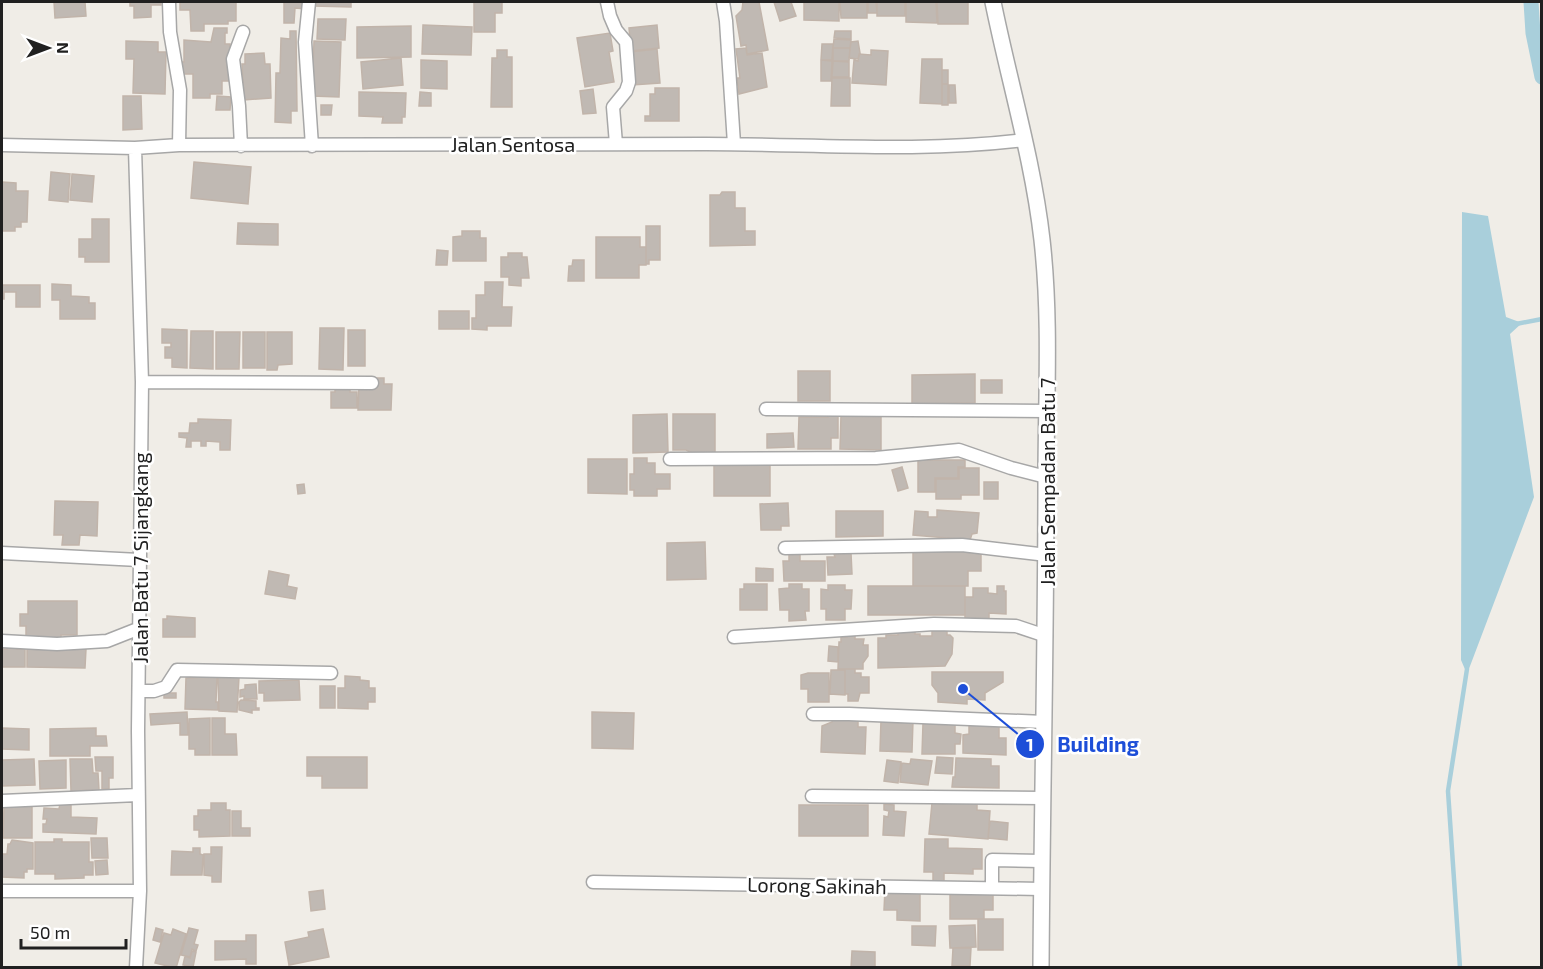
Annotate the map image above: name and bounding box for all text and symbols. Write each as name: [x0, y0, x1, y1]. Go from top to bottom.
north arrow: [18, 18, 78, 78]
text: N: [54, 42, 73, 54]
street label: Jalan Sentosa: [451, 132, 575, 156]
street label: Jalan Sempadan Batu 7: [1035, 378, 1059, 586]
street label: Jalan Batu 7 Sijangkang: [128, 452, 152, 664]
callout: Building: [1015, 725, 1151, 764]
text: Building: [1057, 731, 1139, 756]
text: 1: [1026, 733, 1034, 755]
street label: Lorong Sakinah: [747, 872, 887, 898]
scale bar: [21, 912, 126, 950]
text: 50 m: [30, 921, 70, 943]

